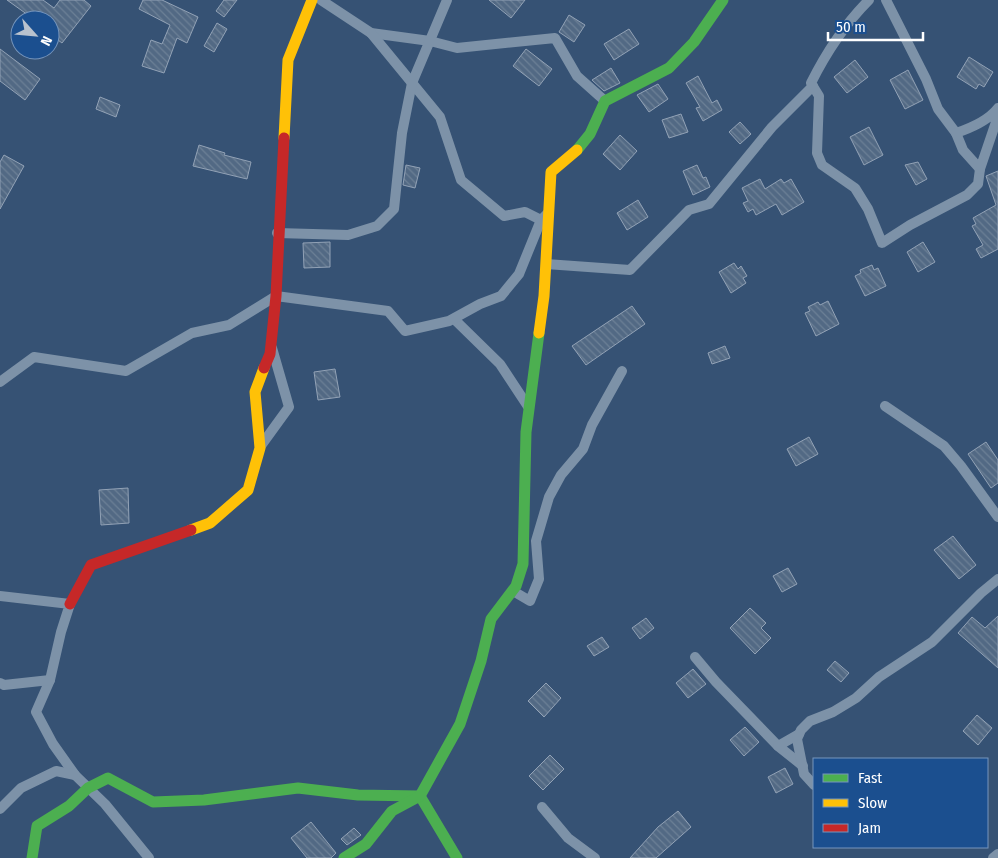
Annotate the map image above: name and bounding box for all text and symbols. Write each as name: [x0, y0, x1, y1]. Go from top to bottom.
north arrow: [10, 10, 60, 60]
scale bar: [828, 10, 923, 42]
text: 50 m: [836, 18, 866, 36]
text: N: [37, 33, 56, 48]
legend: [813, 758, 988, 848]
text: Fast: [858, 769, 882, 787]
text: Slow: [858, 794, 887, 812]
text: Jam: [858, 819, 881, 837]

